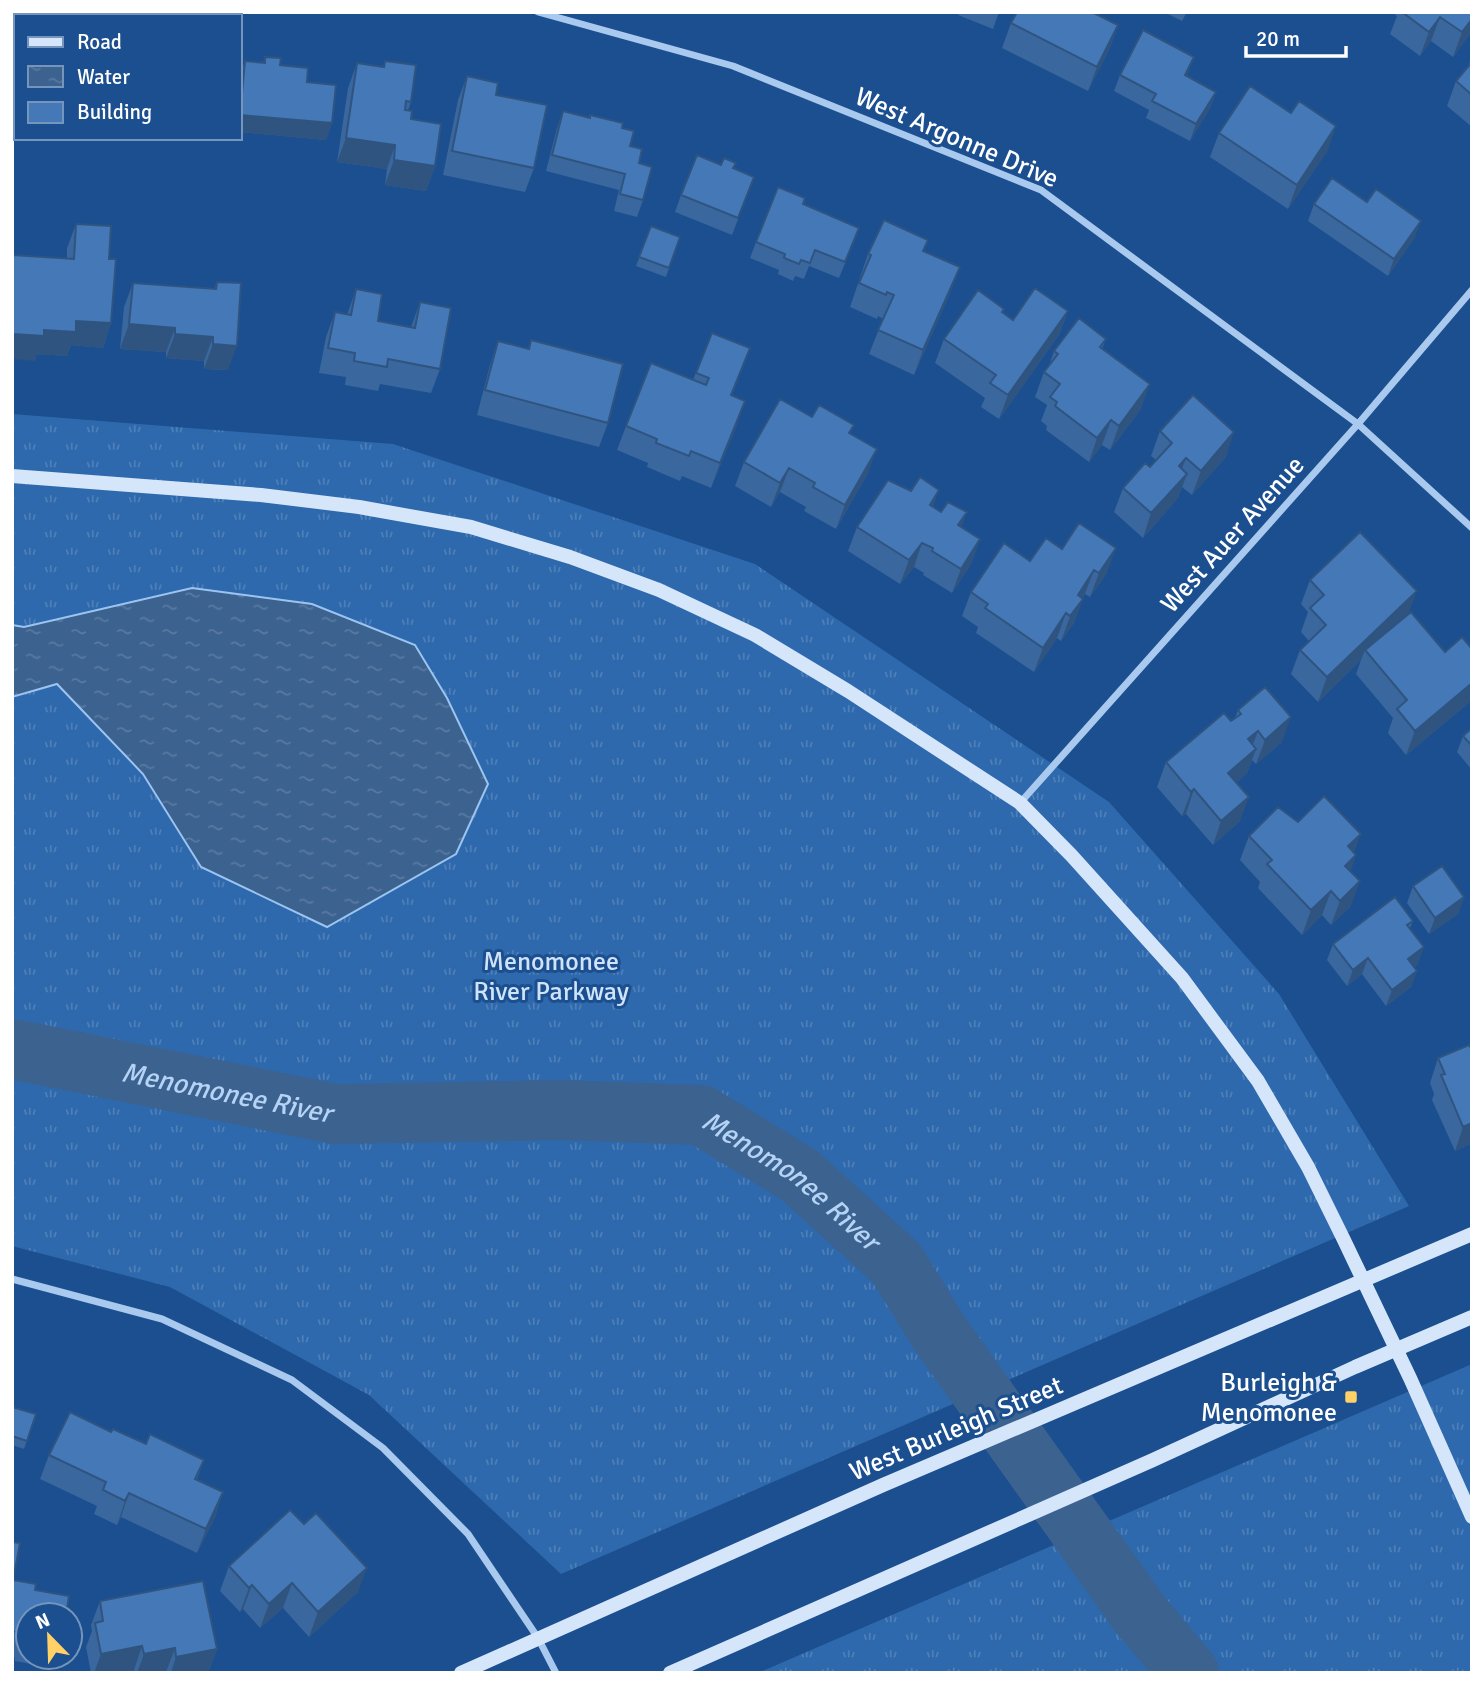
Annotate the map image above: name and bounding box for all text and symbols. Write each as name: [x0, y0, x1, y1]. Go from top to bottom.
legend: [14, 14, 242, 140]
scale bar: [1246, 14, 1346, 58]
text: 20 m: [1256, 26, 1300, 52]
text: Road: [77, 29, 122, 55]
text: Water: [77, 64, 130, 90]
street label: West Argonne Drive: [850, 81, 1063, 195]
text: Building: [77, 99, 152, 125]
street label: West Auer Avenue: [1154, 450, 1311, 620]
park label: Menomonee River Parkway: [473, 946, 629, 1008]
water label: Menomonee River: [118, 1055, 338, 1131]
water label: Menomonee River: [695, 1104, 889, 1260]
place label: Burleigh & Menomonee: [1201, 1367, 1337, 1429]
street label: West Burleigh Street: [845, 1370, 1068, 1488]
marker: Burleigh & Menomonee: [1343, 1389, 1359, 1405]
north arrow: [14, 1601, 84, 1671]
text: N: [32, 1608, 54, 1635]

